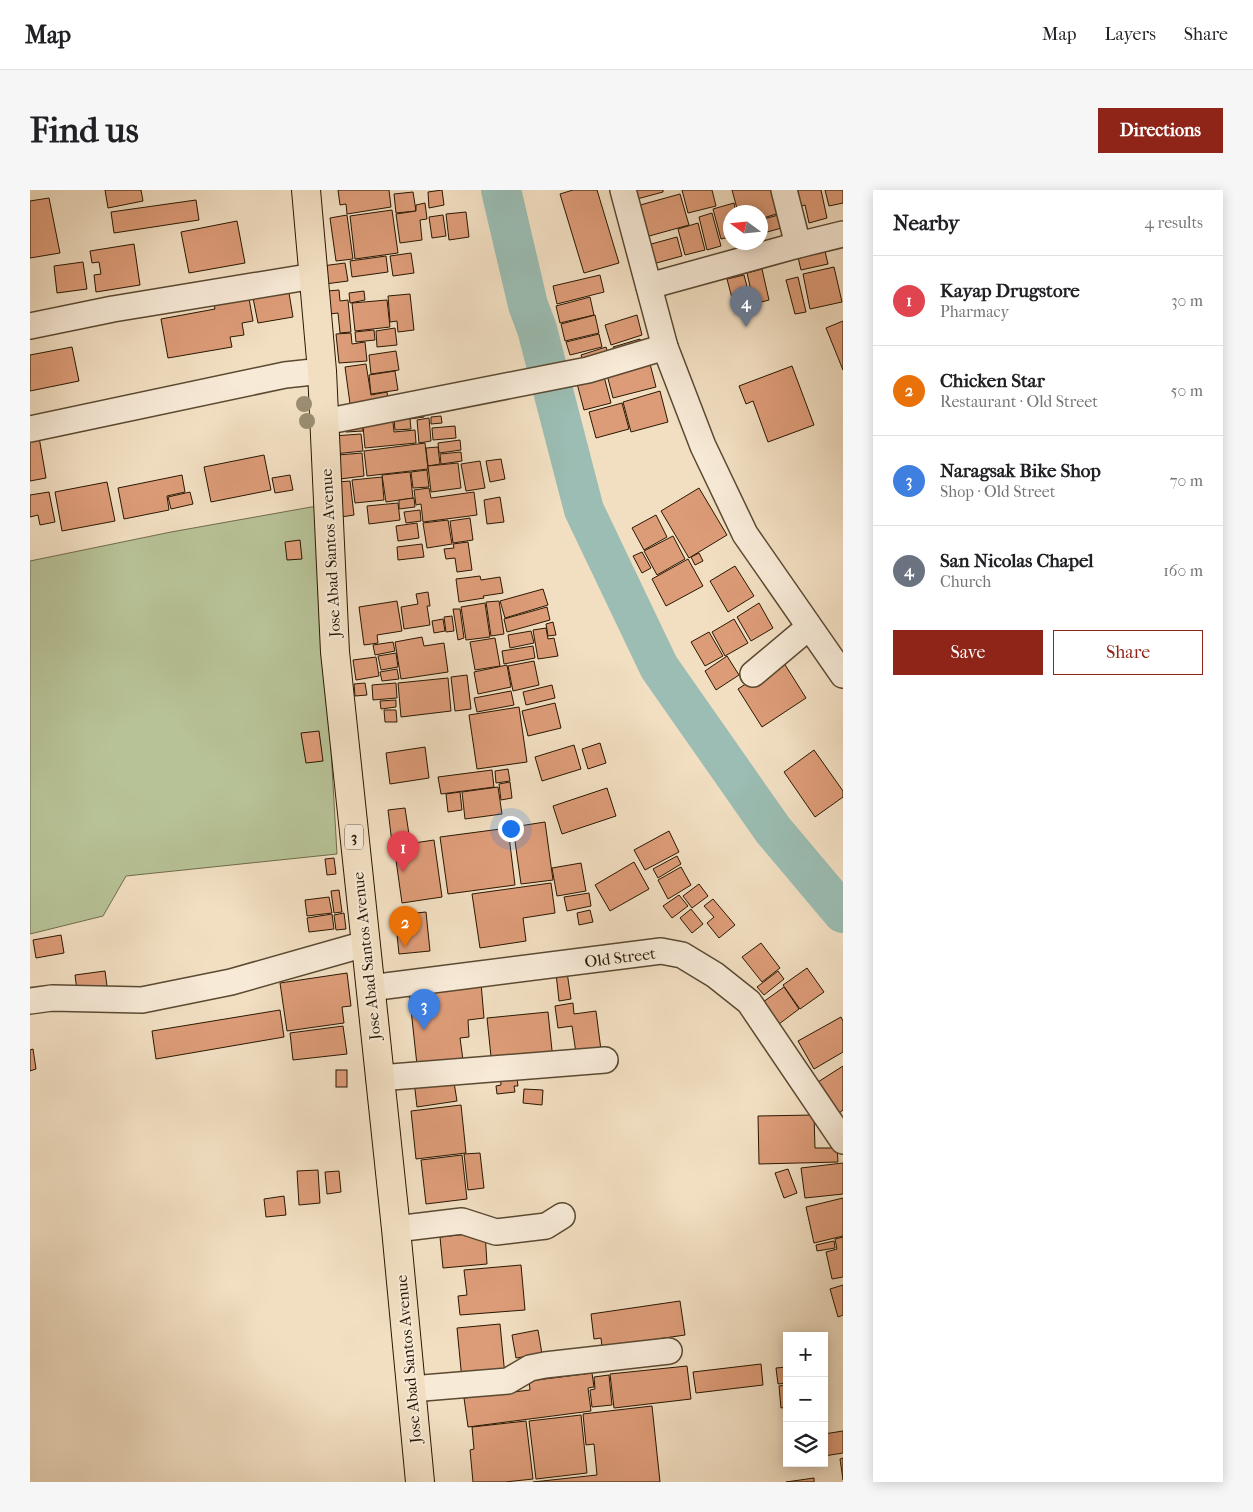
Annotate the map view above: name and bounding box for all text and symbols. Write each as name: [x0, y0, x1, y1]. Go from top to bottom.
text: Map: [25, 21, 71, 49]
text: Map: [1042, 24, 1076, 45]
text: Layers: [1104, 24, 1156, 45]
text: Share: [1184, 24, 1228, 45]
button: Directions: [1098, 108, 1223, 153]
text: Find us: [30, 110, 139, 151]
north arrow: [723, 205, 768, 250]
text: Nearby: [893, 211, 959, 235]
text: 4 results: [1145, 213, 1203, 232]
text: Kayap Drugstore: [940, 280, 1080, 302]
pin: 4: [730, 286, 762, 327]
text: 1: [906, 291, 912, 310]
text: 30 m: [1171, 291, 1203, 310]
text: Pharmacy: [940, 302, 1009, 321]
text: Chicken Star: [940, 370, 1045, 392]
text: 2: [905, 381, 913, 400]
text: 50 m: [1171, 381, 1203, 400]
text: Restaurant · Old Street: [940, 392, 1098, 411]
text: Naragsak Bike Shop: [940, 460, 1101, 482]
street label: Jose Abad Santos Avenue: [317, 468, 345, 640]
text: 3: [906, 471, 912, 490]
text: 70 m: [1170, 471, 1203, 490]
text: Shop · Old Street: [940, 482, 1055, 501]
text: San Nicolas Chapel: [940, 550, 1094, 572]
text: 4: [904, 561, 914, 580]
text: 160 m: [1163, 561, 1203, 580]
text: Church: [940, 572, 991, 591]
button: Save: [893, 630, 1043, 675]
button: Share: [1053, 630, 1203, 675]
your location: [498, 816, 524, 842]
road number: 3: [345, 824, 363, 850]
pin: 1: [387, 831, 419, 872]
street label: Jose Abad Santos Avenue: [348, 871, 385, 1043]
pin: 2: [389, 906, 421, 947]
street label: Old Street: [583, 944, 657, 971]
pin: 3: [408, 989, 440, 1030]
street label: Jose Abad Santos Avenue: [392, 1274, 426, 1446]
map controls: [783, 1332, 828, 1467]
button: +: [783, 1332, 828, 1377]
button: −: [783, 1377, 828, 1422]
button: layers: [783, 1422, 828, 1467]

